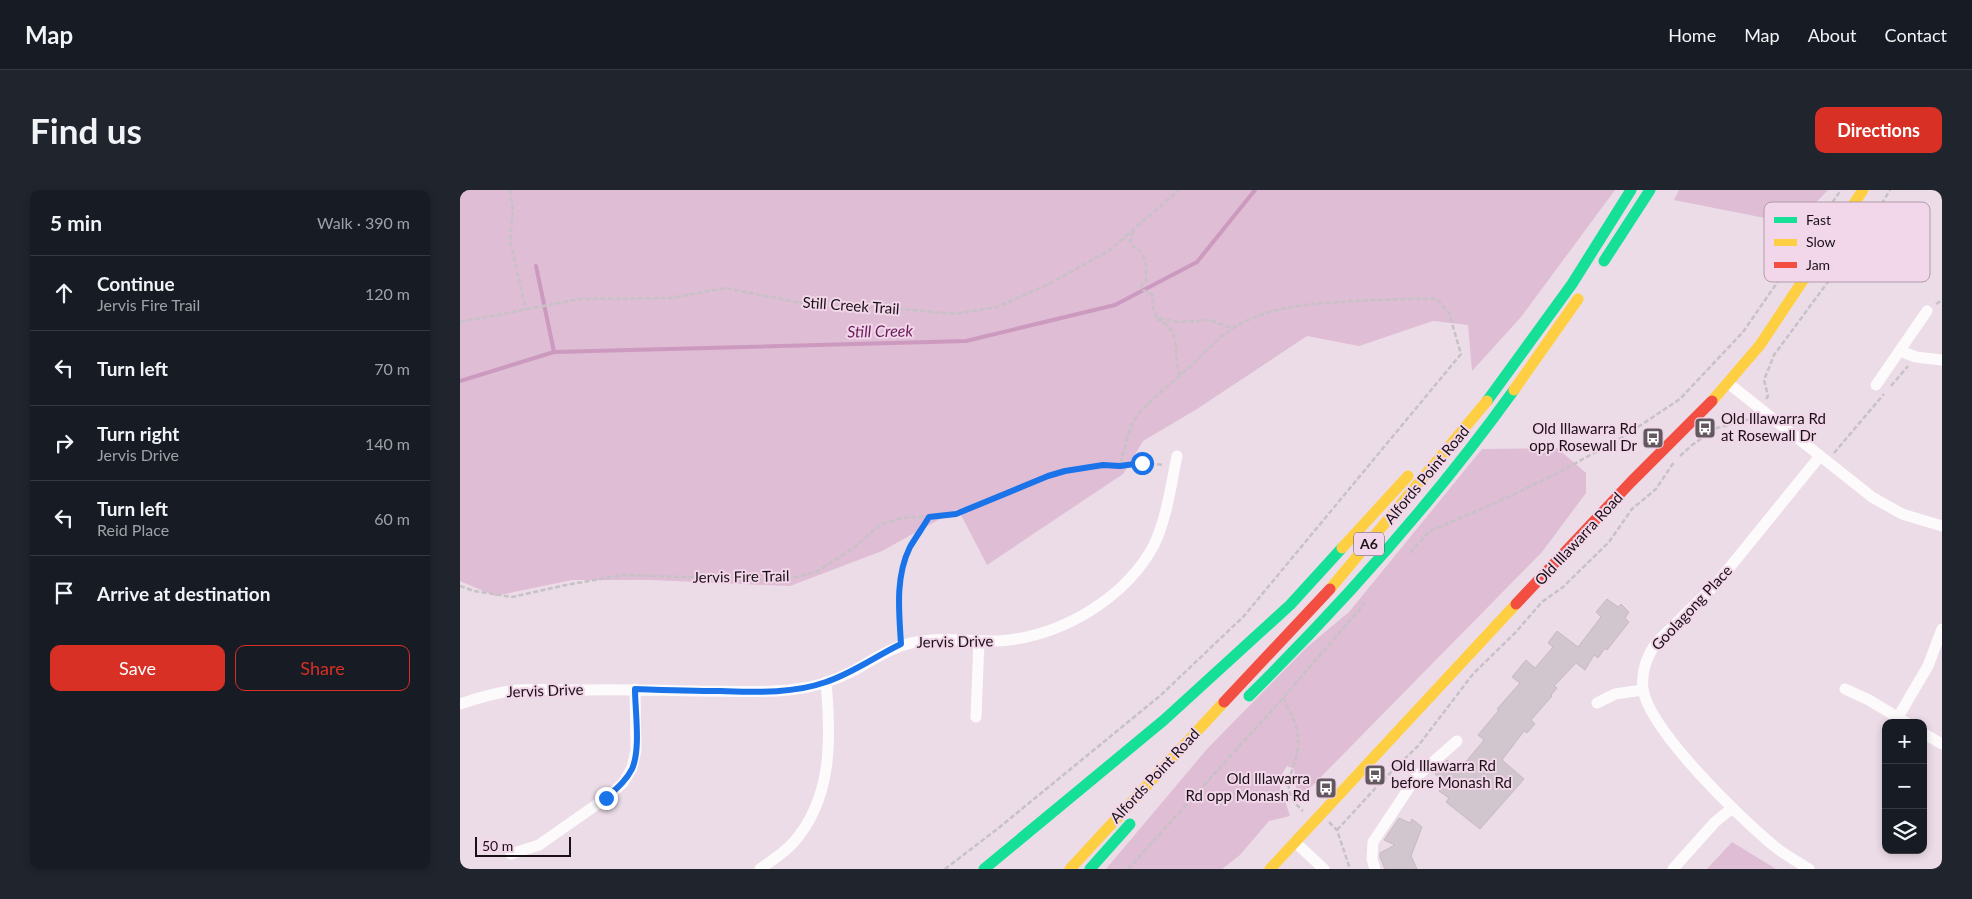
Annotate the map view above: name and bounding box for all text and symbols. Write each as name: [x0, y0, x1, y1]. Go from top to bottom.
text: Map: [25, 20, 73, 49]
text: Home: [1668, 24, 1716, 46]
text: Map: [1744, 24, 1780, 46]
text: About: [1808, 24, 1857, 46]
text: Contact: [1885, 24, 1947, 46]
button: Directions: [1815, 107, 1942, 153]
text: Find us: [30, 109, 142, 151]
legend: [1764, 202, 1930, 282]
text: 5 min: [50, 210, 102, 235]
text: Fast: [1806, 211, 1831, 228]
text: Walk · 390 m: [317, 213, 410, 232]
text: Slow: [1806, 233, 1836, 250]
text: Jam: [1806, 256, 1830, 273]
text: Continue: [97, 272, 175, 295]
icon: ahead: [50, 279, 78, 307]
text: 120 m: [365, 284, 410, 303]
street label: Still Creek Trail: [802, 293, 900, 317]
text: Jervis Fire Trail: [97, 295, 200, 314]
water label: Still Creek: [847, 320, 913, 341]
icon: left: [50, 354, 78, 382]
text: Turn left: [97, 357, 168, 380]
text: 70 m: [374, 359, 410, 378]
place label: Old Illawarra Rd at Rosewall Dr: [1721, 409, 1826, 444]
bus stop icon: Old Illawarra Rd at Rosewall Dr: [1693, 416, 1717, 440]
place label: Old Illawarra Rd opp Rosewall Dr: [1529, 419, 1638, 454]
text: Turn right: [97, 422, 179, 445]
street label: Alfords Point Road: [1380, 422, 1473, 527]
bus stop icon: Old Illawarra Rd opp Rosewall Dr: [1641, 426, 1665, 450]
icon: right: [50, 429, 78, 457]
text: 140 m: [365, 434, 410, 453]
text: Jervis Drive: [97, 445, 179, 464]
route start: [1131, 452, 1154, 475]
street label: Old Illawarra Road: [1531, 488, 1626, 589]
text: Turn left: [97, 497, 168, 520]
icon: left: [50, 504, 78, 532]
text: 60 m: [374, 509, 410, 528]
text: Reid Place: [97, 520, 169, 539]
road number: A6: [1354, 532, 1384, 556]
street label: Goolagong Place: [1647, 561, 1735, 654]
street label: Jervis Fire Trail: [692, 566, 790, 586]
icon: arrive: [50, 579, 78, 607]
text: Arrive at destination: [97, 582, 270, 605]
street label: Jervis Drive: [916, 631, 994, 651]
button: Save: [50, 645, 225, 691]
button: Share: [235, 645, 410, 691]
street label: Jervis Drive: [506, 680, 584, 700]
map controls: [1882, 719, 1927, 854]
button: +: [1882, 719, 1927, 764]
street label: Alfords Point Road: [1106, 724, 1203, 826]
place label: Old Illawarra Rd before Monash Rd: [1391, 756, 1512, 791]
bus stop icon: Old Illawarra Rd before Monash Rd: [1363, 763, 1387, 787]
button: −: [1882, 764, 1927, 809]
place label: Old Illawarra Rd opp Monash Rd: [1185, 769, 1310, 804]
bus stop icon: Old Illawarra Rd opp Monash Rd: [1314, 776, 1338, 800]
route end: [595, 787, 618, 810]
button: layers: [1882, 809, 1927, 854]
scale bar: [475, 834, 571, 857]
text: 50 m: [482, 837, 513, 854]

